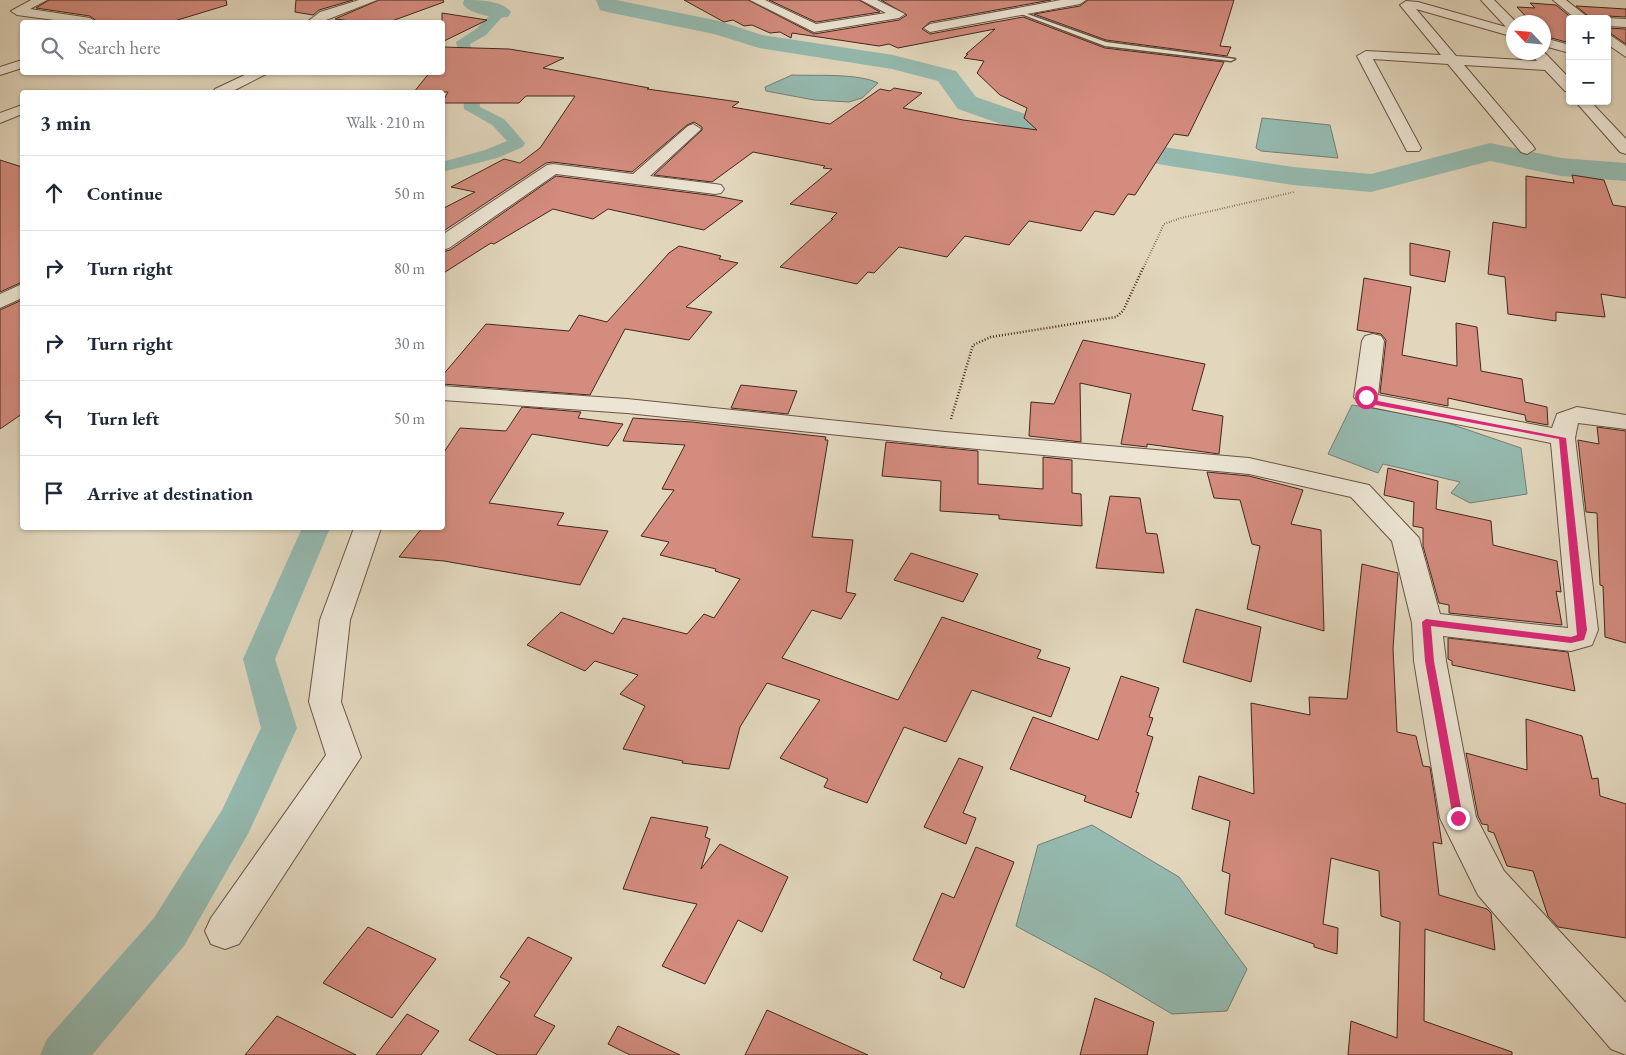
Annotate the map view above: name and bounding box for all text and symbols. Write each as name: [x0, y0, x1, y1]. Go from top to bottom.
north arrow: [1506, 15, 1551, 60]
map controls: [1566, 15, 1611, 105]
button: +: [1566, 15, 1611, 60]
search box: [20, 20, 445, 75]
icon: search: [38, 34, 66, 62]
text: Search here: [78, 35, 160, 60]
button: −: [1566, 60, 1611, 105]
text: 3 min: [40, 109, 91, 136]
text: Walk · 210 m: [346, 112, 425, 133]
icon: ahead: [40, 179, 68, 207]
text: Continue: [87, 181, 162, 206]
text: 50 m: [394, 183, 425, 204]
icon: right: [40, 254, 68, 282]
text: Turn right: [87, 256, 173, 281]
text: 80 m: [394, 258, 425, 279]
icon: right: [40, 329, 68, 357]
text: Turn right: [87, 331, 173, 356]
text: 30 m: [394, 333, 425, 354]
route start: [1355, 386, 1378, 409]
icon: left: [40, 404, 68, 432]
text: Turn left: [87, 406, 159, 431]
text: 50 m: [394, 408, 425, 429]
icon: arrive: [40, 479, 68, 507]
text: Arrive at destination: [87, 481, 253, 506]
route end: [1447, 807, 1470, 830]

